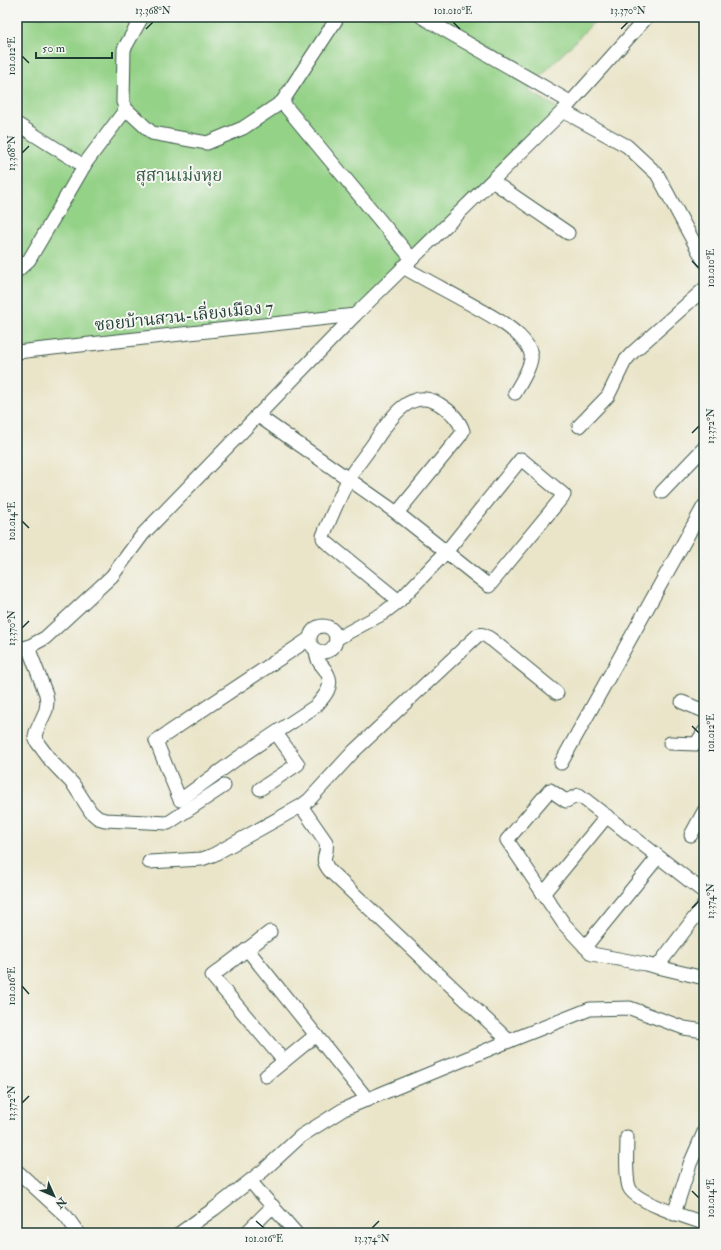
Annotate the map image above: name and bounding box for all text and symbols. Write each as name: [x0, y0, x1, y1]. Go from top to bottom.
text: 13.368°N: [135, 5, 171, 17]
text: 101.010°E: [434, 5, 472, 17]
text: 13.370°N: [610, 5, 646, 17]
scale bar: [36, 34, 112, 60]
text: 101.012°E: [6, 37, 18, 75]
text: 50 m: [42, 41, 66, 56]
text: 13.368°N: [6, 135, 18, 171]
park label: สุสานเม่งหุย: [136, 165, 222, 187]
text: 101.010°E: [705, 249, 717, 287]
street label: ซอยบ้านสวน-เลี่ยงเมือง 7: [93, 294, 275, 336]
text: 13.372°N: [705, 408, 717, 444]
text: 101.014°E: [6, 502, 18, 540]
text: 13.370°N: [6, 610, 18, 646]
text: 101.012°E: [705, 714, 717, 752]
text: 13.374°N: [705, 883, 717, 919]
text: 101.016°E: [6, 967, 18, 1005]
text: 13.372°N: [6, 1085, 18, 1121]
north arrow: [34, 1176, 74, 1216]
text: 101.014°E: [705, 1179, 717, 1217]
text: N: [52, 1194, 70, 1212]
text: 101.016°E: [245, 1233, 283, 1245]
text: 13.374°N: [354, 1233, 390, 1245]

